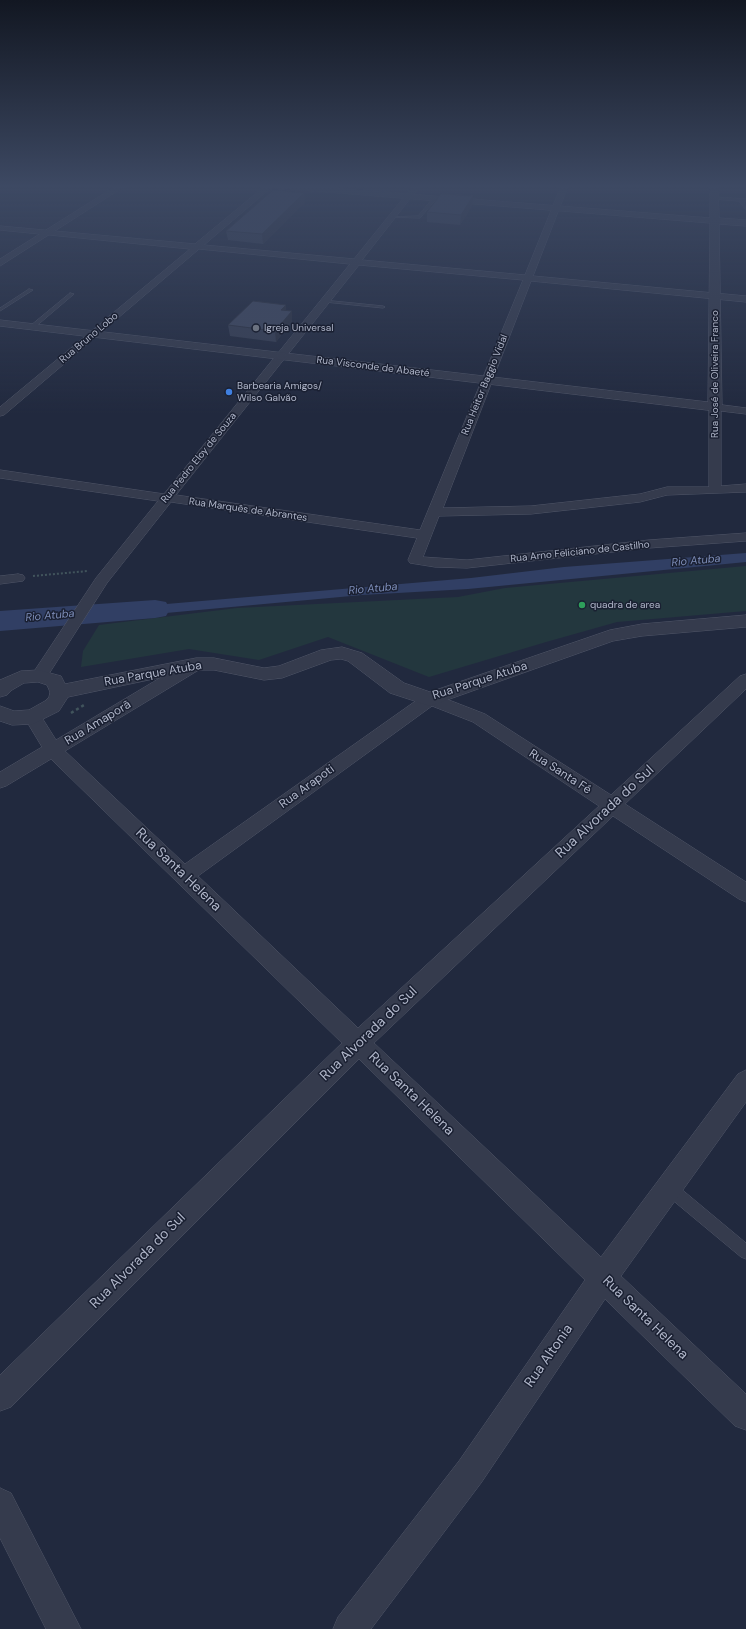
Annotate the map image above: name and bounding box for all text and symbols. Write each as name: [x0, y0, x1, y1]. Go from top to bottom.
street label: Rua Bruno Lobo: [57, 310, 121, 366]
street label: Rua José de Oliveira Franco: [709, 310, 721, 438]
place label: Igreja Universal: [264, 322, 333, 334]
marker: Igreja Universal: [251, 323, 261, 333]
street label: Rua Heitor Baggio Vidal: [459, 333, 511, 437]
street label: Rua Visconde de Abaeté: [316, 354, 430, 380]
place label: Barbearia Amigos/ Wilso Galvão: [237, 380, 322, 404]
marker: Barbearia Amigos/ Wilso Galvão: [224, 387, 234, 397]
street label: Rua Pedro Eloy de Souza: [159, 410, 239, 506]
street label: Rua Marquês de Abrantes: [188, 496, 308, 524]
street label: Rua Arno Feliciano de Castilho: [510, 539, 650, 565]
water label: Rio Atuba: [671, 552, 721, 570]
water label: Rio Atuba: [348, 580, 398, 598]
place label: quadra de area: [590, 599, 660, 611]
marker: quadra de area: [577, 600, 587, 610]
water label: Rio Atuba: [25, 607, 75, 625]
street label: Rua Parque Atuba: [103, 658, 203, 690]
street label: Rua Parque Atuba: [431, 659, 529, 703]
street label: Rua Amaporã: [62, 698, 134, 748]
street label: Rua Santa Fé: [526, 746, 594, 798]
street label: Rua Arapoti: [277, 762, 337, 812]
street label: Rua Alvorada do Sul: [552, 762, 658, 862]
street label: Rua Santa Helena: [132, 825, 224, 915]
street label: Rua Alvorada do Sul: [317, 983, 421, 1085]
street label: Rua Santa Helena: [365, 1049, 457, 1139]
street label: Rua Alvorada do Sul: [87, 1210, 189, 1312]
street label: Rua Santa Helena: [599, 1273, 691, 1363]
street label: Rua Altonia: [521, 1321, 577, 1391]

